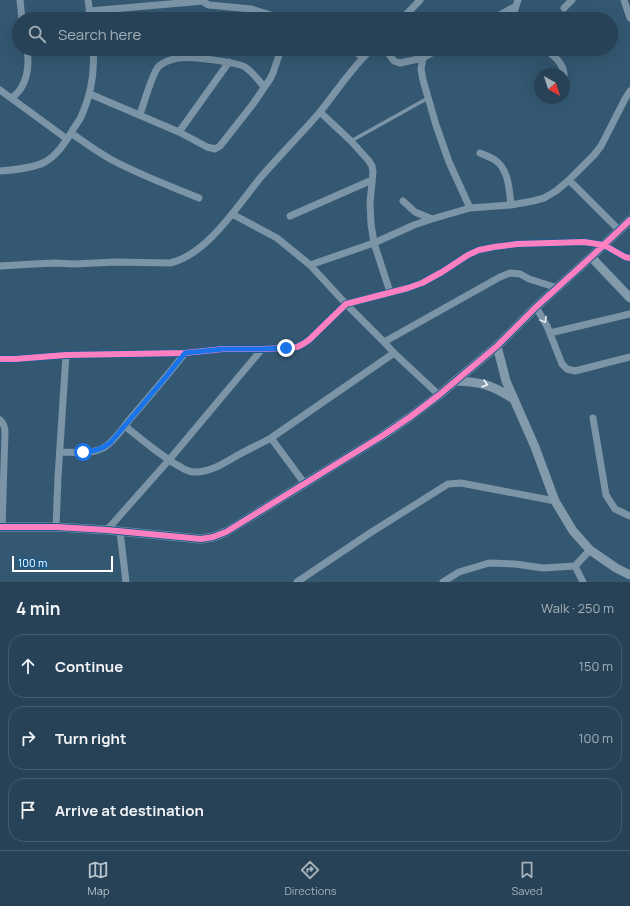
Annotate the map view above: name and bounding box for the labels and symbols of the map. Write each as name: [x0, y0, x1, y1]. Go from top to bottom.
north arrow: [534, 68, 570, 104]
one-way arrow: [539, 316, 546, 323]
route end: [277, 339, 295, 357]
one-way arrow: [482, 379, 489, 388]
route start: [74, 443, 92, 461]
scale bar: [12, 554, 113, 573]

